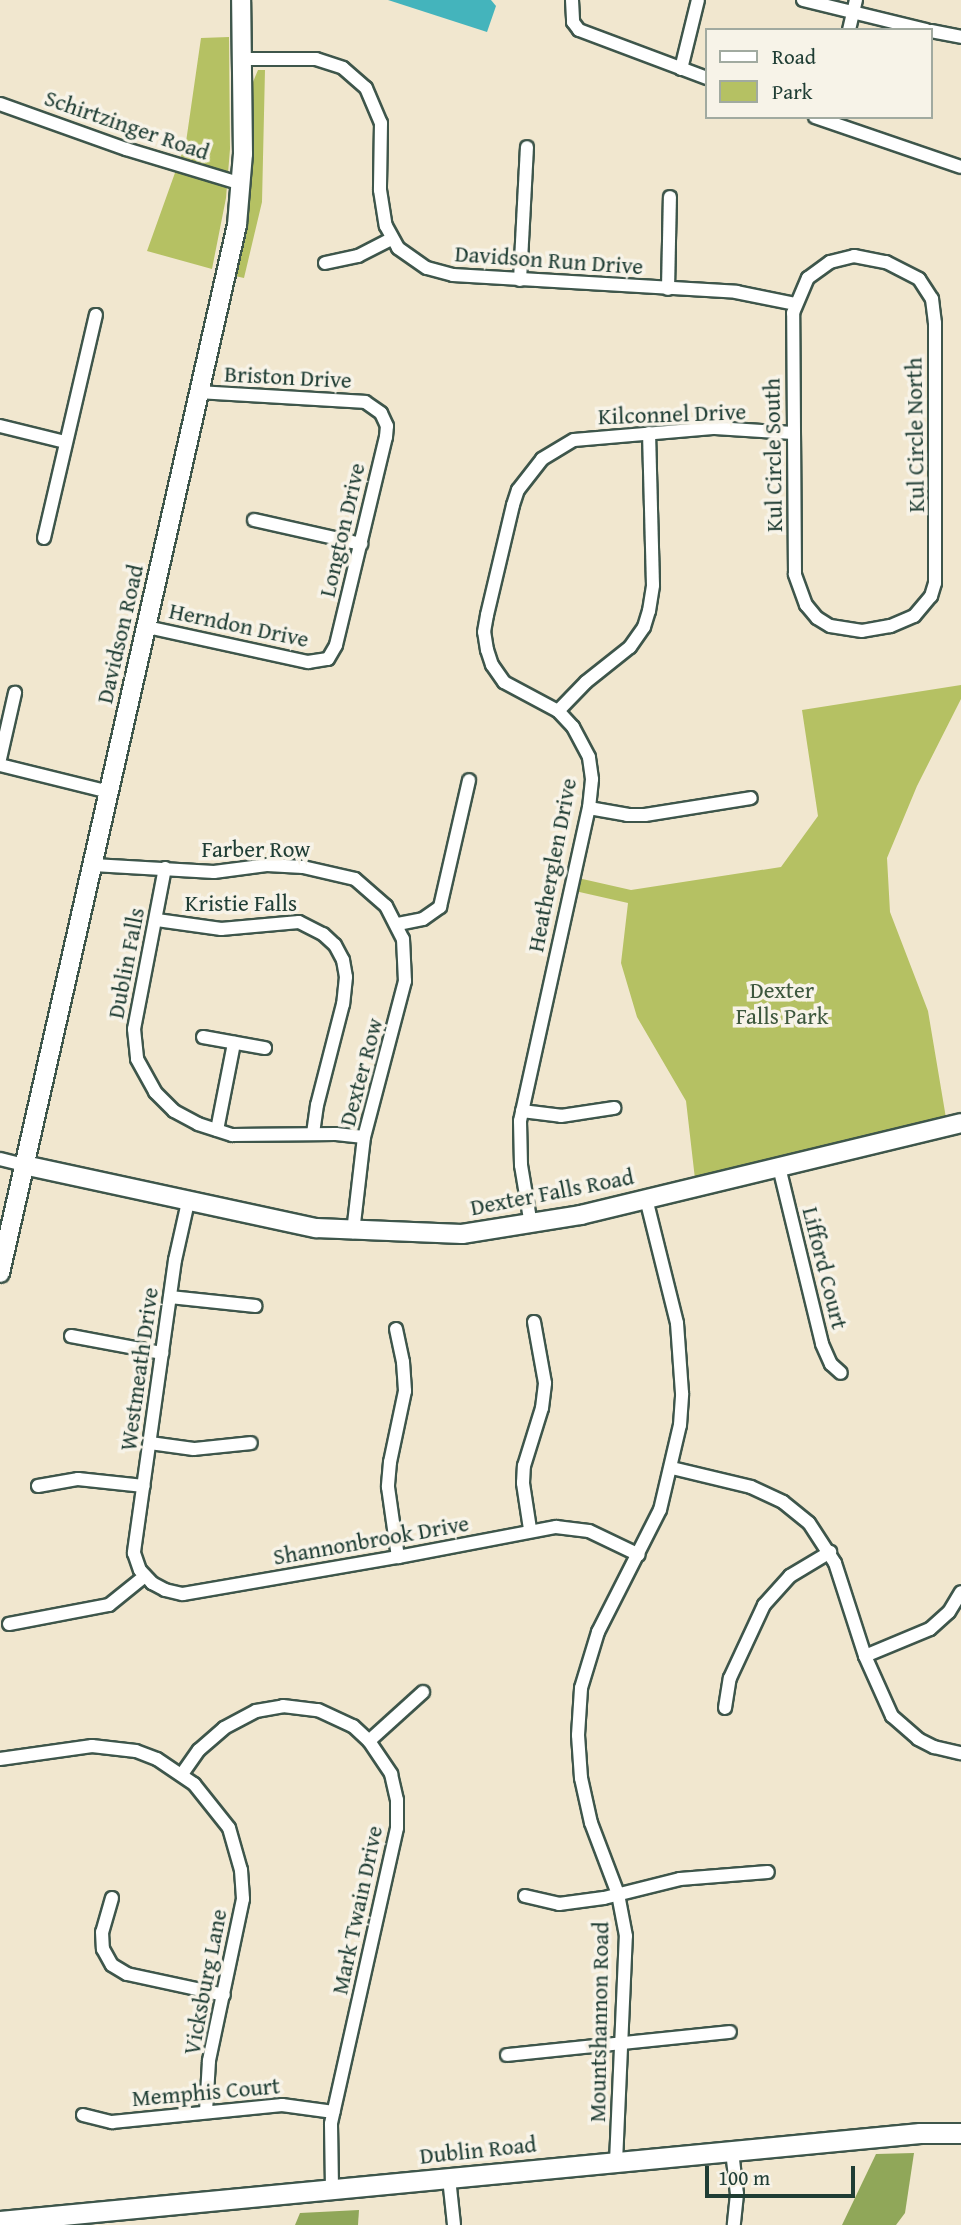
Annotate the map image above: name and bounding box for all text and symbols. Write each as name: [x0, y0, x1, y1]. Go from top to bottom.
legend: [706, 28, 933, 119]
text: Road: [772, 41, 816, 72]
text: Park: [772, 76, 813, 107]
street label: Schirtzinger Road: [41, 84, 213, 166]
street label: Davidson Run Drive: [454, 240, 644, 280]
street label: Kul Circle North: [900, 357, 930, 513]
street label: Briston Drive: [224, 360, 352, 394]
street label: Kul Circle South: [758, 378, 788, 532]
street label: Kilconnel Drive: [597, 398, 747, 430]
street label: Longton Drive: [313, 460, 371, 600]
street label: Davidson Road: [91, 562, 149, 706]
street label: Herndon Drive: [167, 597, 311, 653]
street label: Heatherglen Drive: [522, 776, 582, 954]
street label: Farber Row: [202, 835, 310, 863]
street label: Kristie Falls: [185, 889, 297, 917]
street label: Dublin Falls: [102, 905, 150, 1021]
park label: Dexter Falls Park: [736, 976, 828, 1030]
street label: Dexter Row: [333, 1015, 389, 1129]
street label: Dexter Falls Road: [468, 1163, 636, 1221]
street label: Lifford Court: [796, 1204, 854, 1332]
street label: Westmeath Drive: [114, 1285, 164, 1453]
street label: Shannonbrook Drive: [271, 1509, 471, 1571]
street label: Mark Twain Drive: [326, 1823, 388, 1997]
street label: Vicksburg Lane: [177, 1907, 233, 2057]
street label: Mountshannon Road: [583, 1921, 615, 2123]
street label: Memphis Court: [131, 2072, 281, 2112]
street label: Dublin Road: [418, 2130, 538, 2170]
scale bar: [709, 2152, 860, 2196]
text: 100 m: [718, 2162, 770, 2193]

